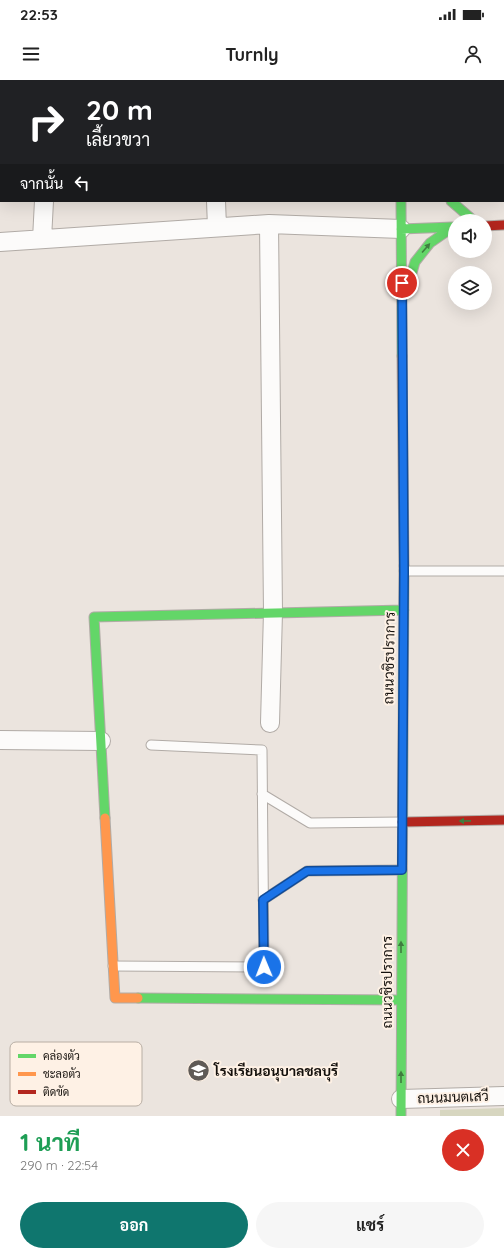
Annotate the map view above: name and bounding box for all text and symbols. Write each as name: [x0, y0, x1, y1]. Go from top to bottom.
text: 22:53: [20, 5, 58, 24]
icon: menu: [20, 43, 42, 65]
text: Turnly: [225, 43, 279, 66]
icon: person: [462, 43, 484, 65]
text: 20 m: [86, 92, 153, 127]
icon: right: [20, 96, 72, 148]
text: เลี้ยวขวา: [86, 128, 150, 151]
icon: left: [71, 172, 93, 194]
text: จากนั้น: [20, 174, 63, 193]
map controls: [448, 214, 492, 310]
button: sound: [448, 214, 492, 258]
one-way arrow: [422, 243, 431, 253]
pin: [385, 266, 419, 300]
button: layers: [448, 266, 492, 310]
icon: arrive: [391, 272, 413, 294]
street label: ถนนวชิรปราการ: [379, 611, 399, 705]
one-way arrow: [458, 818, 471, 824]
street label: ถนนวชิรปราการ: [378, 935, 396, 1028]
one-way arrow: [398, 940, 404, 953]
position arrow: [243, 946, 285, 988]
legend: [10, 1042, 142, 1106]
text: คล่องตัว: [43, 1049, 80, 1063]
school or university icon: โรงเรียนอนุบาลชลบุรี: [185, 1058, 211, 1084]
place label: โรงเรียนอนุบาลชลบุรี: [213, 1062, 339, 1082]
text: ชะลอตัว: [43, 1067, 81, 1081]
one-way arrow: [398, 1070, 404, 1083]
text: ติดขัด: [43, 1085, 69, 1099]
street label: ถนนมนตเสวี: [417, 1087, 489, 1107]
text: 1 นาที: [20, 1127, 80, 1157]
button: close: [442, 1129, 484, 1171]
text: 290 m · 22:54: [20, 1157, 98, 1173]
button: ออก: [20, 1202, 248, 1248]
button: แชร์: [256, 1202, 484, 1248]

